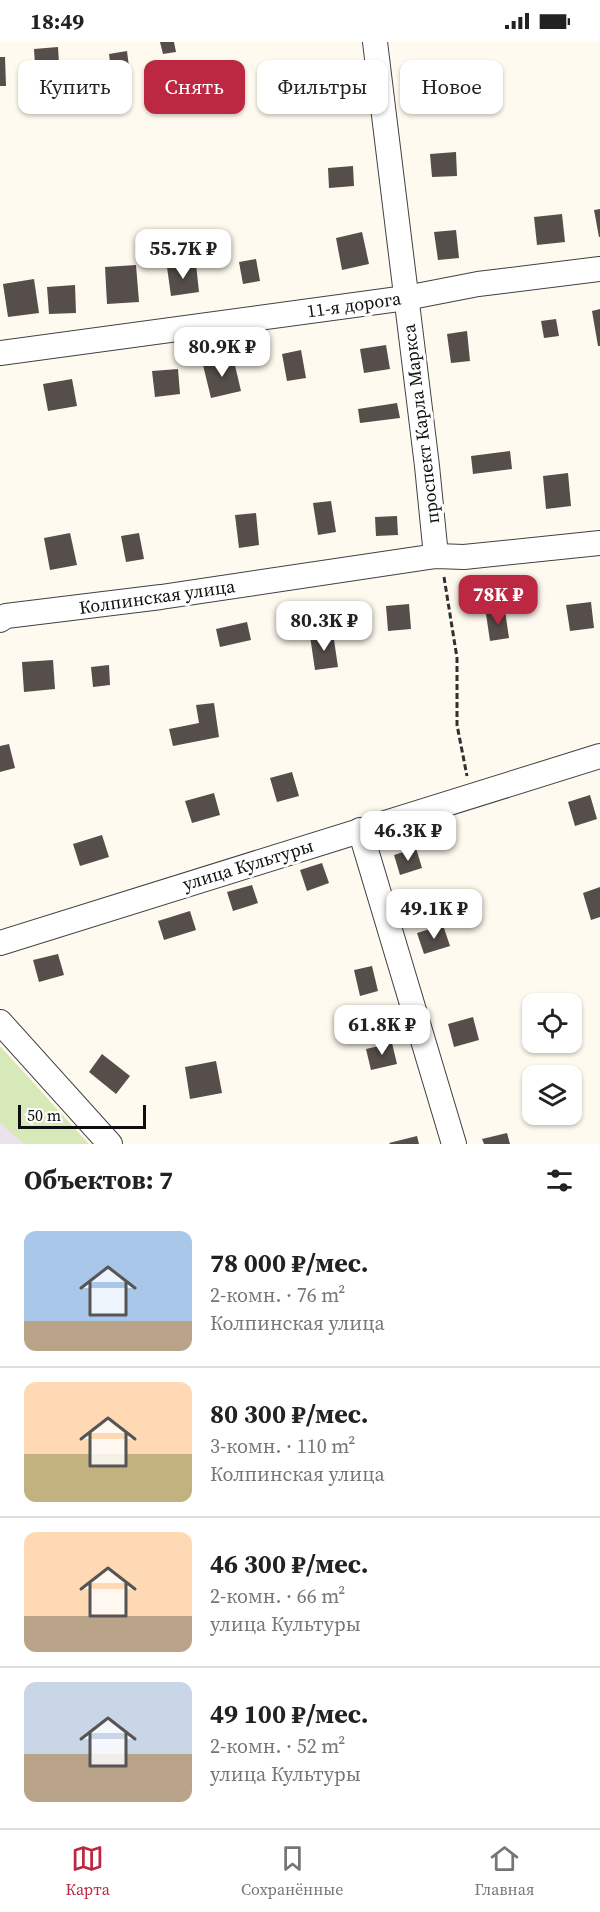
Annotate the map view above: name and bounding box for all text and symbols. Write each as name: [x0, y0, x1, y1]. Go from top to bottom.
text: 18:49: [30, 6, 84, 36]
chip: Купить: [18, 60, 132, 114]
chip: Снять: [144, 60, 245, 114]
chip: Фильтры: [257, 60, 388, 114]
chip: Новое: [400, 60, 503, 114]
pin: 55.7K ₽: [128, 229, 238, 280]
text: 55.7K ₽: [149, 234, 217, 262]
street label: 11-я дорога: [305, 285, 403, 323]
street label: проспект Карла Маркса: [396, 322, 445, 525]
pin: 80.9K ₽: [167, 327, 277, 378]
text: 80.9K ₽: [188, 332, 256, 360]
street label: Колпинская улица: [77, 573, 237, 620]
pin: 78K ₽: [456, 575, 540, 626]
text: 78K ₽: [473, 580, 523, 608]
pin: 80.3K ₽: [269, 601, 379, 652]
text: 80.3K ₽: [290, 606, 358, 634]
pin: 46.3K ₽: [353, 811, 463, 862]
text: 46.3K ₽: [374, 816, 442, 844]
street label: улица Культуры: [179, 833, 316, 896]
pin: 49.1K ₽: [379, 889, 489, 940]
text: 49.1K ₽: [400, 894, 468, 922]
map controls: [522, 993, 582, 1125]
button: locate: [522, 993, 582, 1053]
pin: 61.8K ₽: [327, 1005, 437, 1056]
text: 61.8K ₽: [348, 1010, 416, 1038]
button: layers: [522, 1065, 582, 1125]
scale bar: [18, 1102, 146, 1130]
text: 50 m: [27, 1104, 61, 1126]
text: Объектов: 7: [24, 1162, 173, 1198]
icon: filters: [543, 1164, 576, 1197]
text: 78 000 ₽/мес.: [210, 1245, 369, 1281]
icon: home: [72, 1255, 144, 1327]
text: 2-комн. · 76 m²: [210, 1281, 345, 1309]
text: Колпинская улица: [210, 1309, 385, 1337]
text: 80 300 ₽/мес.: [210, 1396, 369, 1432]
icon: home: [72, 1406, 144, 1478]
text: 3-комн. · 110 m²: [210, 1432, 355, 1460]
text: Колпинская улица: [210, 1460, 385, 1488]
text: 46 300 ₽/мес.: [210, 1546, 369, 1582]
icon: home: [72, 1556, 144, 1628]
text: 2-комн. · 66 m²: [210, 1582, 345, 1610]
text: улица Культуры: [210, 1610, 361, 1638]
text: 49 100 ₽/мес.: [210, 1696, 369, 1732]
icon: home: [72, 1706, 144, 1778]
text: 2-комн. · 52 m²: [210, 1732, 345, 1760]
text: улица Культуры: [210, 1760, 361, 1788]
tab: Карта: [66, 1842, 110, 1900]
tab: Сохранённые: [241, 1842, 343, 1900]
tab: Главная: [475, 1842, 534, 1900]

